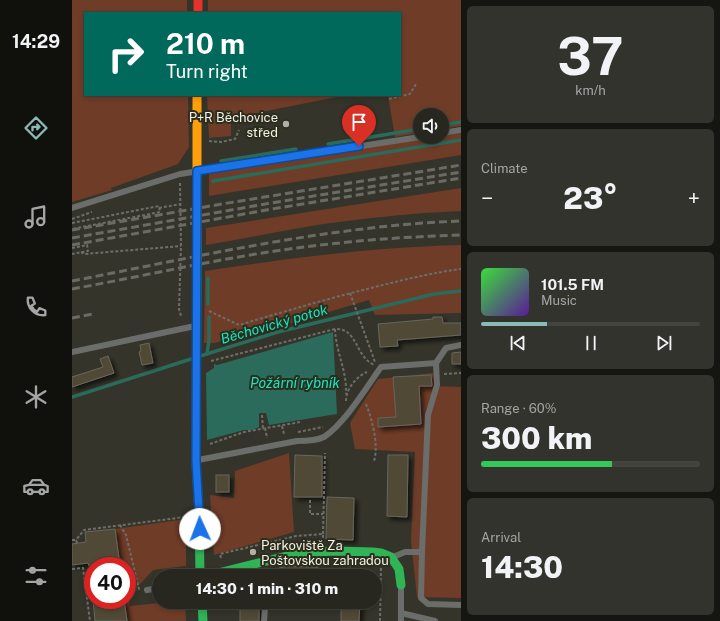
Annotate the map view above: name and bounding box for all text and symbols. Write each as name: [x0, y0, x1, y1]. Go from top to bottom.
text: 37: [557, 26, 624, 87]
text: 210 m: [166, 27, 245, 60]
icon: right: [100, 28, 152, 80]
text: 14:29: [12, 31, 60, 52]
text: Turn right: [166, 61, 248, 82]
text: km/h: [575, 83, 606, 98]
pin: [342, 105, 376, 146]
map controls: [413, 108, 449, 144]
button: sound: [413, 108, 449, 144]
place label: P+R Běchovice střed: [189, 110, 278, 140]
icon: arrive: [348, 111, 370, 133]
icon: directions: [22, 114, 50, 142]
marker: P+R Běchovice střed: [281, 119, 291, 129]
text: Climate: [481, 161, 528, 176]
text: 23°: [563, 180, 618, 216]
text: −: [481, 185, 493, 211]
text: +: [688, 185, 700, 211]
icon: music: [22, 203, 50, 231]
text: 101.5 FM: [541, 276, 604, 293]
icon: phone: [22, 293, 50, 321]
text: Music: [541, 293, 577, 308]
water label: Běchovický potok: [219, 301, 330, 347]
icon: previous: [507, 332, 529, 354]
icon: pause: [580, 332, 602, 354]
icon: next: [653, 332, 675, 354]
water label: Požární rybník: [250, 375, 340, 391]
icon: climate: [22, 383, 50, 411]
text: Range · 60%: [481, 401, 556, 416]
text: 300 km: [481, 420, 592, 456]
icon: car: [22, 472, 50, 500]
position arrow: [179, 508, 221, 550]
text: Arrival: [481, 530, 521, 545]
place label: Parkoviště Za Poštovskou zahradou: [261, 538, 389, 568]
marker: Parkoviště Za Poštovskou zahradou: [248, 547, 258, 557]
text: 14:30: [481, 549, 563, 585]
speed limit sign: 40: [84, 557, 136, 609]
icon: filters: [22, 562, 50, 590]
text: 14:30 · 1 min · 310 m: [196, 580, 338, 597]

